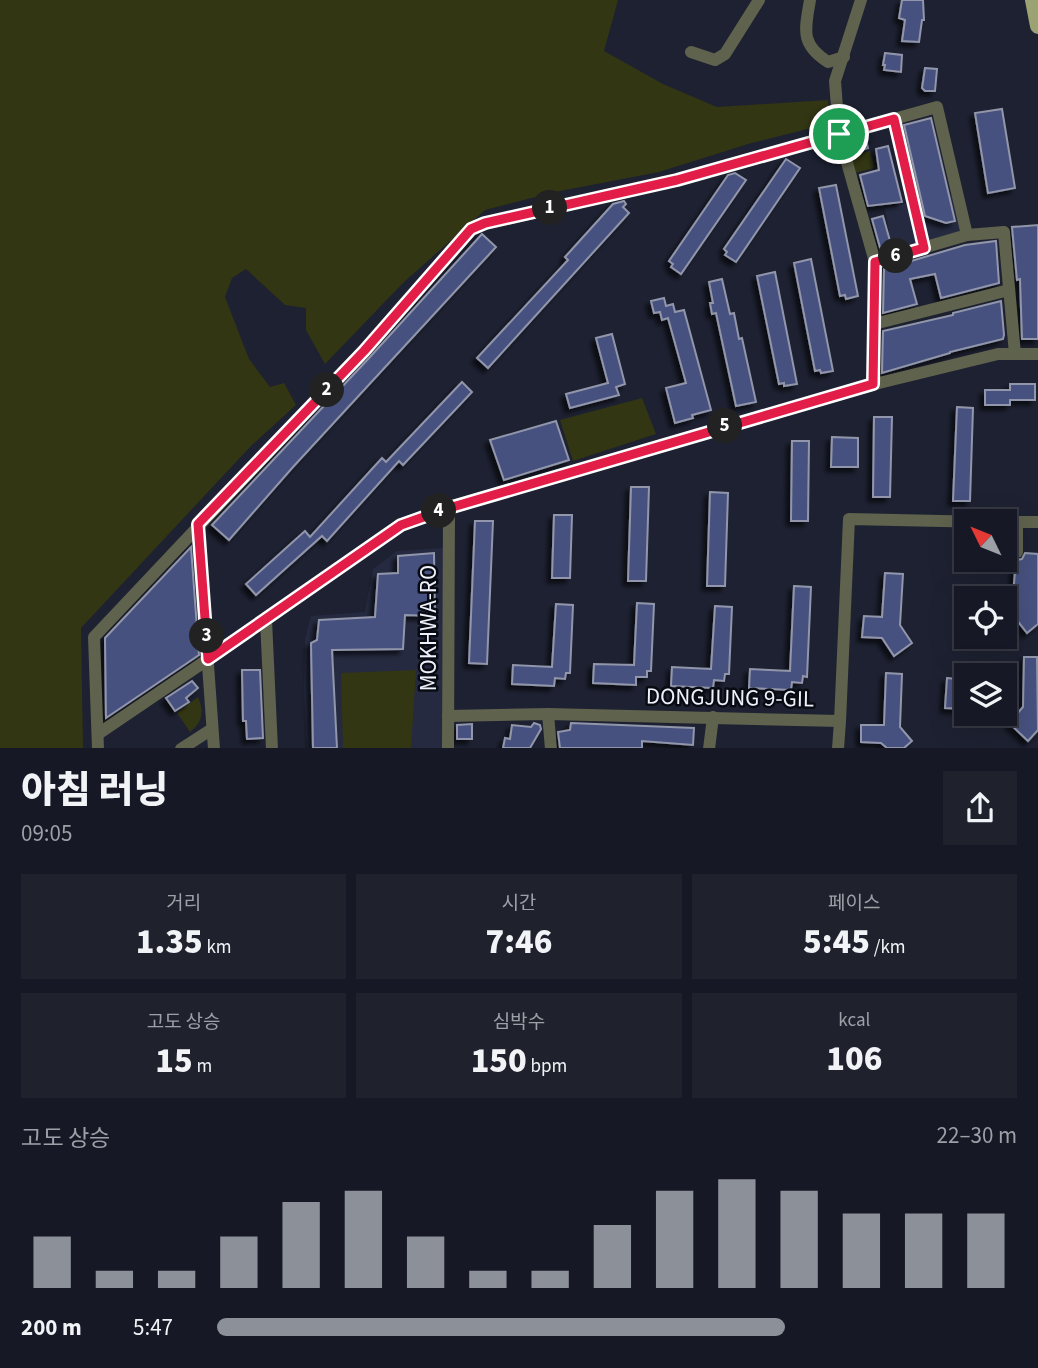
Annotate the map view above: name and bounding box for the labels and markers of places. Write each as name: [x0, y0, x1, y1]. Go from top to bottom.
pin: [809, 104, 869, 164]
pin: 1: [532, 190, 568, 226]
pin: 6: [878, 238, 914, 274]
pin: 2: [310, 372, 344, 408]
pin: 5: [708, 408, 742, 444]
pin: 4: [422, 494, 457, 528]
pin: 3: [190, 618, 224, 654]

